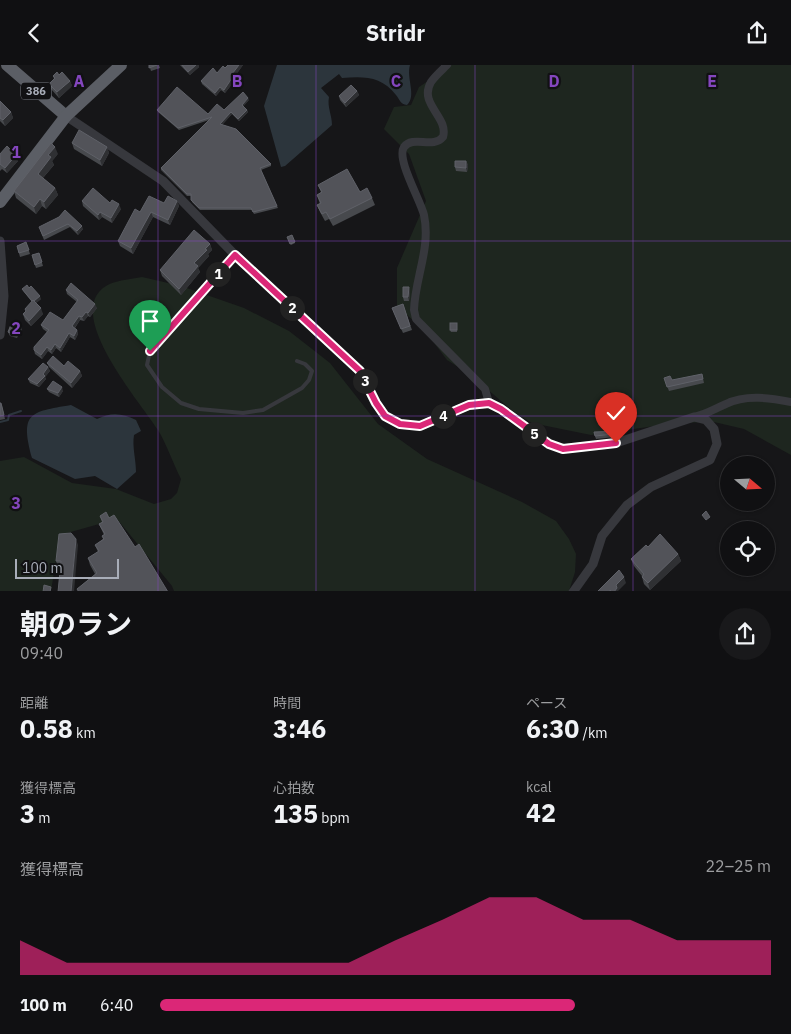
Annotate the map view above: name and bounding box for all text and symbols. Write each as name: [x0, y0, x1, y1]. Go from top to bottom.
text: Stridr: [366, 18, 425, 47]
icon: back: [20, 19, 48, 47]
icon: share: [743, 19, 771, 47]
text: A: [74, 71, 85, 91]
text: B: [232, 71, 243, 91]
text: C: [391, 71, 401, 91]
text: D: [548, 71, 560, 91]
text: E: [707, 71, 717, 91]
road number: 386: [21, 83, 51, 99]
text: 1: [11, 142, 21, 162]
pin: 1: [206, 261, 230, 287]
text: 1: [214, 265, 223, 283]
pin: 2: [280, 295, 304, 321]
text: 2: [288, 299, 297, 317]
pin: [129, 300, 171, 351]
icon: arrive: [136, 307, 164, 335]
text: 2: [11, 318, 21, 338]
pin: 3: [352, 369, 378, 393]
text: 3: [361, 372, 370, 390]
pin: [595, 392, 637, 443]
icon: check: [602, 399, 630, 427]
pin: 4: [430, 403, 456, 429]
text: 4: [439, 407, 448, 425]
pin: 5: [522, 421, 546, 447]
text: 5: [530, 425, 539, 443]
north arrow: [720, 456, 775, 511]
map controls: [720, 456, 775, 576]
text: 3: [11, 493, 21, 513]
button: locate: [720, 521, 775, 576]
scale bar: [15, 557, 119, 580]
text: 100 m: [22, 559, 63, 577]
text: 朝のラン: [20, 605, 132, 642]
button: share: [719, 608, 771, 660]
text: 09:40: [20, 643, 63, 663]
text: 距離: [20, 694, 48, 712]
text: 時間: [273, 694, 301, 712]
text: ペース: [526, 694, 567, 712]
text: 0.58: [20, 712, 73, 745]
text: 3:46: [273, 712, 326, 745]
text: 6:30: [526, 712, 579, 745]
text: km: [73, 724, 96, 742]
text: /km: [579, 724, 608, 742]
text: kcal: [526, 778, 551, 796]
text: 獲得標高: [20, 779, 76, 797]
text: 心拍数: [273, 779, 315, 797]
text: 42: [526, 796, 556, 829]
text: 3: [20, 797, 35, 830]
text: 135: [273, 797, 318, 830]
text: m: [35, 809, 51, 827]
text: bpm: [318, 809, 350, 827]
text: 22–25 m: [705, 856, 771, 876]
text: 獲得標高: [20, 859, 84, 879]
text: 100 m: [20, 995, 67, 1015]
text: 6:40: [100, 995, 133, 1015]

